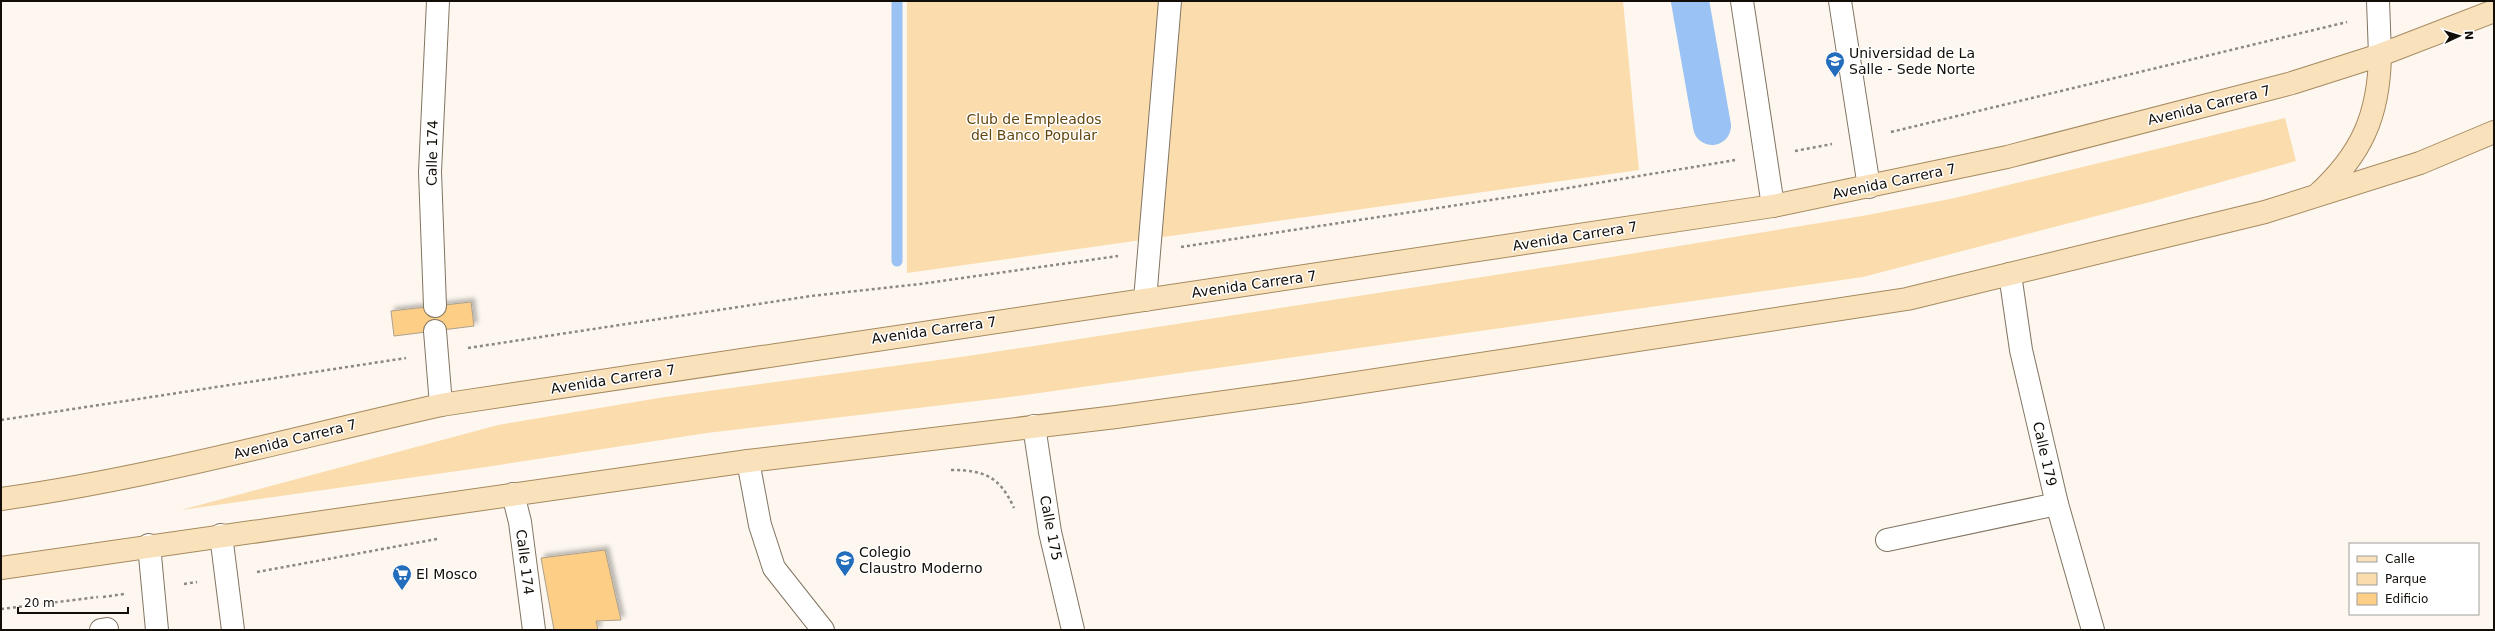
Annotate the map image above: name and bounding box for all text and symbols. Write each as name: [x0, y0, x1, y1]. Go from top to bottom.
north arrow: [2439, 16, 2479, 56]
text: N: [2462, 30, 2475, 40]
place label: Universidad de La Salle - Sede Norte: [1849, 45, 1975, 77]
school or university icon: Universidad de La Salle - Sede Norte: [1824, 50, 1846, 78]
street label: Avenida Carrera 7: [2146, 82, 2272, 128]
park label: Club de Empleados del Banco Popular: [966, 111, 1102, 143]
street label: Calle 174: [423, 120, 441, 186]
street label: Avenida Carrera 7: [1831, 160, 1957, 202]
street label: Avenida Carrera 7: [1512, 218, 1638, 254]
street label: Avenida Carrera 7: [1191, 267, 1317, 301]
street label: Avenida Carrera 7: [871, 313, 997, 347]
street label: Avenida Carrera 7: [550, 361, 676, 397]
street label: Avenida Carrera 7: [232, 416, 358, 462]
street label: Calle 179: [2030, 420, 2060, 488]
street label: Calle 175: [1037, 494, 1065, 562]
street label: Calle 174: [513, 528, 537, 596]
legend: [2349, 543, 2479, 615]
place label: Colegio Claustro Moderno: [859, 544, 982, 576]
school or university icon: Colegio Claustro Moderno: [834, 549, 856, 577]
text: Calle: [2385, 552, 2415, 566]
supermarket icon: El Mosco: [391, 563, 413, 591]
place label: El Mosco: [416, 566, 477, 582]
text: Parque: [2385, 572, 2426, 586]
scale bar: [18, 589, 128, 615]
text: Edificio: [2385, 592, 2428, 606]
text: 20 m: [24, 596, 55, 610]

